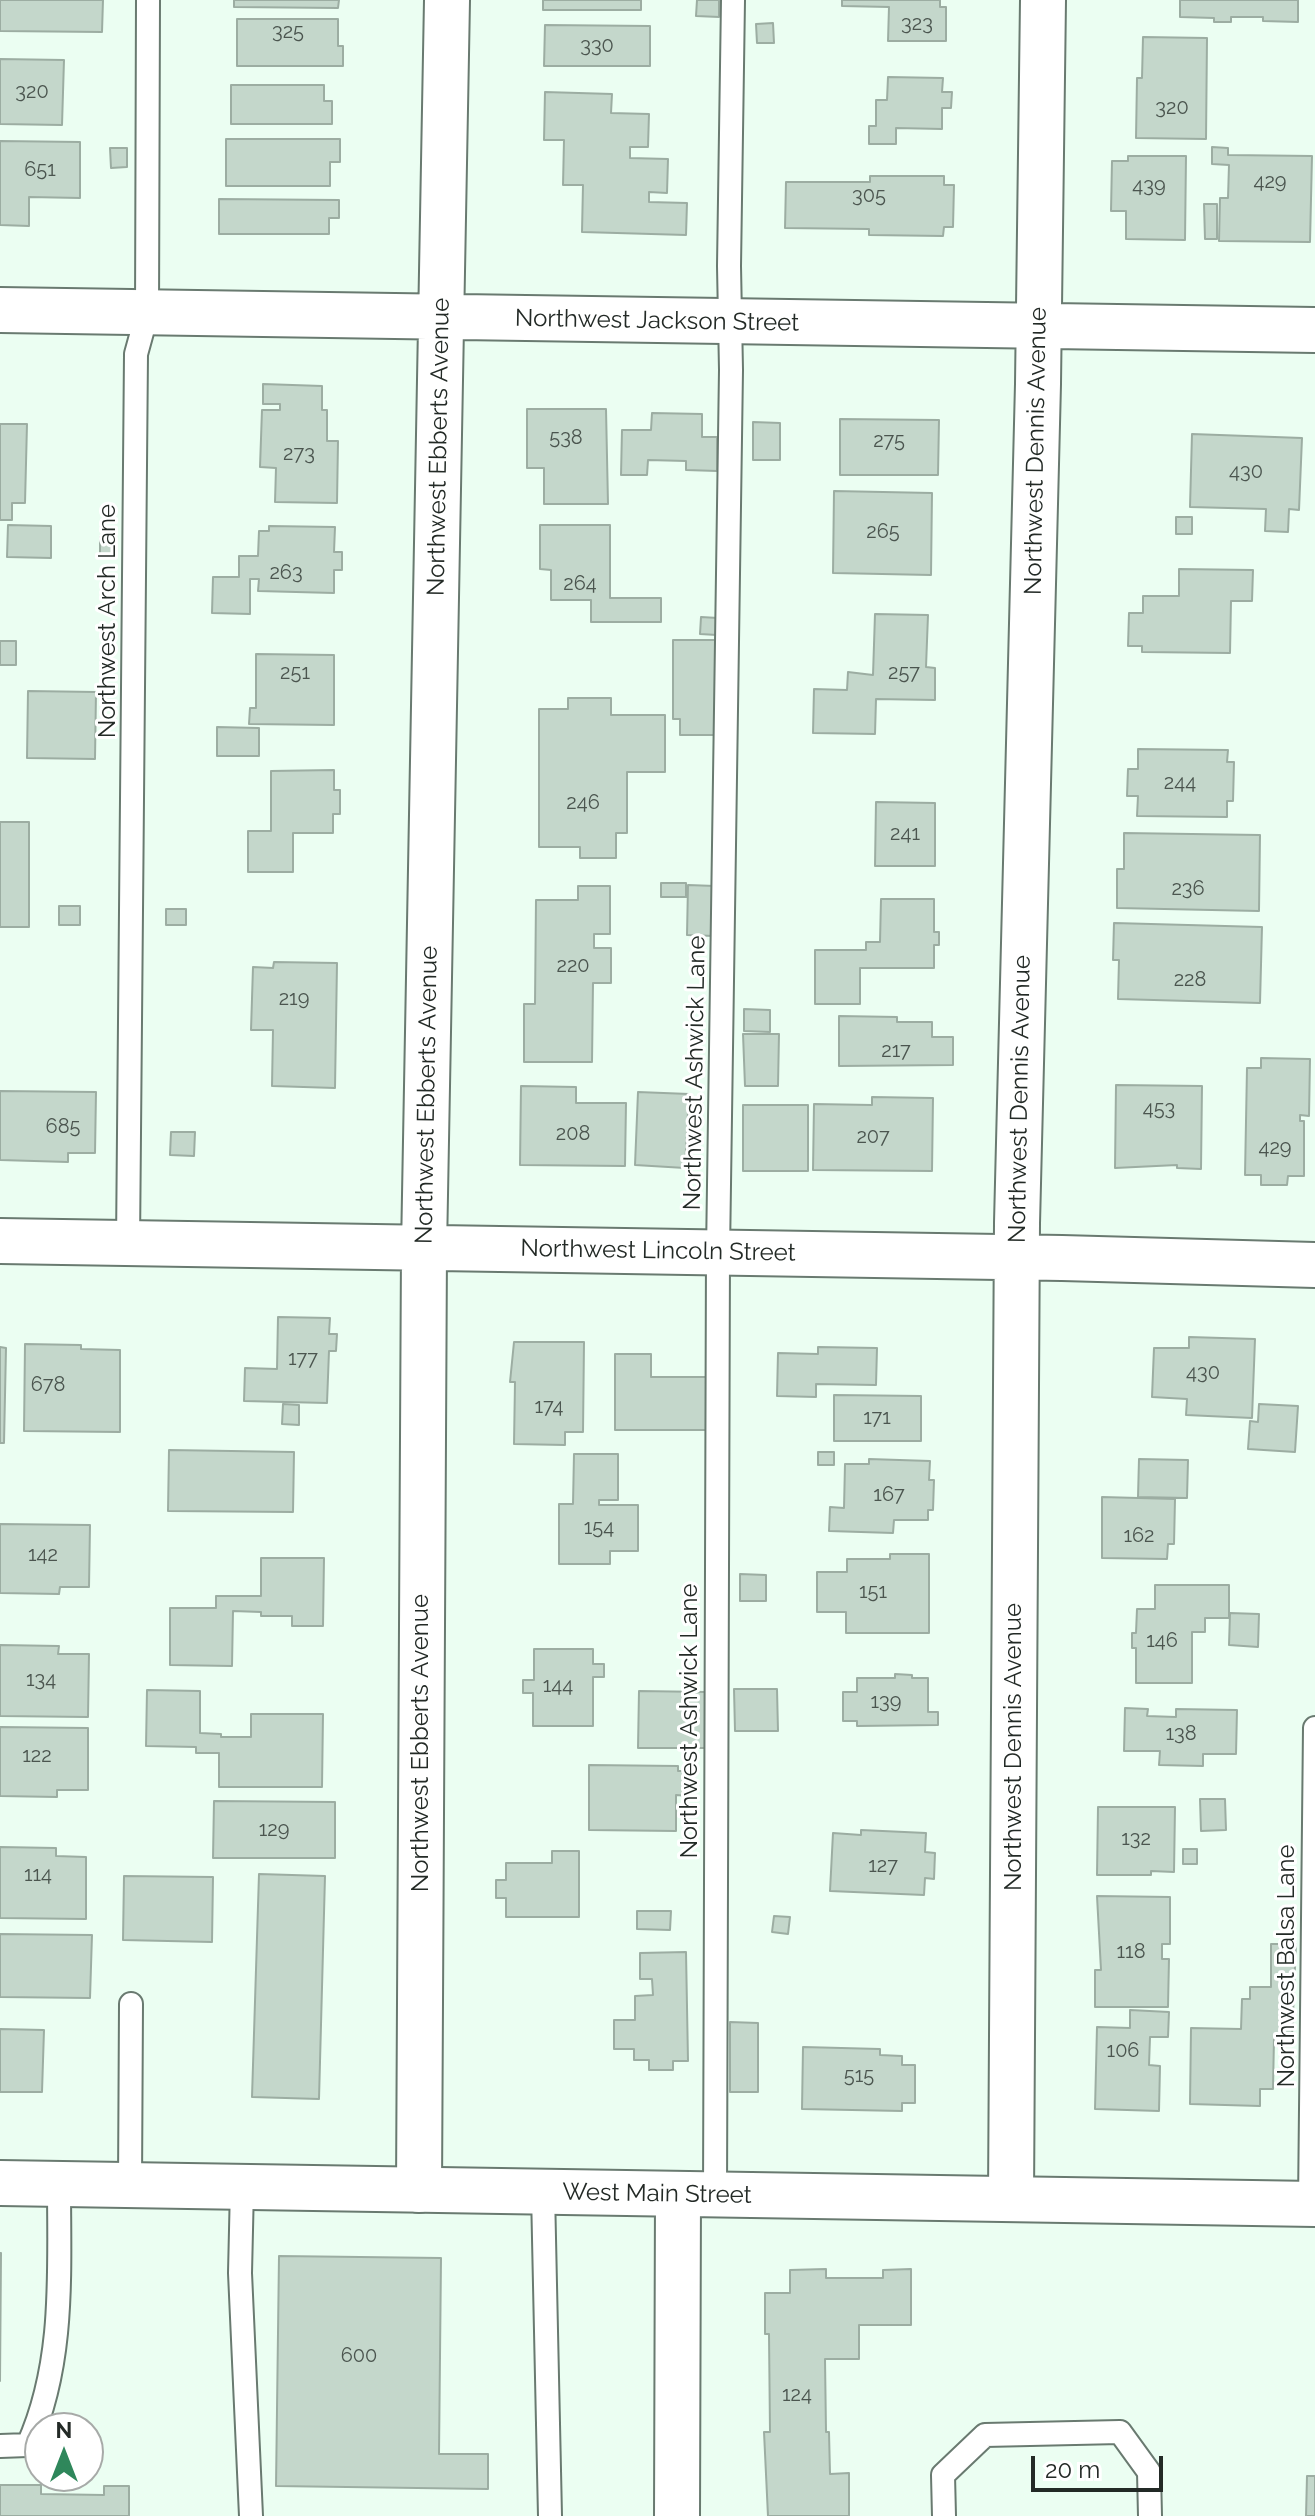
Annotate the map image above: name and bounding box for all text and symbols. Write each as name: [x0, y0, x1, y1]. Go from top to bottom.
house number: 323: [901, 12, 933, 36]
house number: 325: [272, 20, 304, 44]
house number: 330: [580, 34, 614, 58]
house number: 320: [15, 80, 49, 104]
house number: 320: [1155, 96, 1189, 120]
house number: 651: [24, 158, 56, 182]
house number: 429: [1253, 170, 1287, 194]
house number: 439: [1132, 174, 1166, 198]
house number: 305: [852, 184, 886, 208]
street label: Northwest Ebberts Avenue: [422, 298, 456, 596]
street label: Northwest Jackson Street: [515, 304, 799, 338]
street label: Northwest Dennis Avenue: [1019, 307, 1053, 595]
house number: 538: [549, 426, 583, 450]
house number: 275: [873, 429, 905, 453]
house number: 273: [283, 442, 315, 466]
house number: 430: [1229, 460, 1263, 484]
street label: Northwest Arch Lane: [94, 504, 122, 738]
house number: 265: [866, 520, 900, 544]
house number: 263: [269, 561, 303, 585]
house number: 264: [563, 572, 597, 596]
house number: 251: [280, 661, 310, 685]
house number: 257: [888, 661, 920, 685]
house number: 244: [1164, 771, 1196, 795]
house number: 246: [566, 791, 600, 815]
house number: 241: [890, 822, 920, 846]
house number: 236: [1171, 877, 1205, 901]
street label: Northwest Ashwick Lane: [678, 935, 712, 1211]
street label: Northwest Ebberts Avenue: [410, 946, 444, 1244]
house number: 220: [556, 954, 590, 978]
street label: Northwest Dennis Avenue: [1003, 955, 1037, 1243]
house number: 228: [1174, 968, 1206, 992]
house number: 219: [279, 987, 309, 1011]
house number: 217: [881, 1039, 911, 1063]
house number: 453: [1143, 1097, 1175, 1121]
house number: 685: [46, 1115, 80, 1139]
house number: 208: [556, 1122, 590, 1146]
house number: 207: [856, 1125, 890, 1149]
house number: 429: [1258, 1136, 1292, 1160]
street label: Northwest Lincoln Street: [520, 1234, 796, 1268]
house number: 177: [288, 1347, 318, 1371]
house number: 430: [1186, 1361, 1220, 1385]
house number: 678: [31, 1373, 65, 1397]
house number: 174: [534, 1395, 564, 1419]
house number: 171: [863, 1406, 891, 1430]
house number: 167: [873, 1483, 905, 1507]
house number: 154: [584, 1516, 614, 1540]
house number: 162: [1123, 1524, 1155, 1548]
house number: 142: [28, 1543, 58, 1567]
house number: 151: [859, 1580, 887, 1604]
street label: Northwest Ashwick Lane: [676, 1584, 704, 1858]
street label: Northwest Ebberts Avenue: [407, 1594, 435, 1892]
street label: Northwest Dennis Avenue: [1000, 1603, 1028, 1891]
house number: 146: [1146, 1629, 1178, 1653]
house number: 134: [26, 1668, 56, 1692]
house number: 144: [543, 1674, 573, 1698]
house number: 139: [871, 1690, 901, 1714]
house number: 138: [1165, 1722, 1197, 1746]
house number: 122: [22, 1744, 52, 1768]
house number: 129: [259, 1818, 289, 1842]
house number: 132: [1121, 1827, 1151, 1851]
street label: Northwest Balsa Lane: [1273, 1844, 1301, 2088]
house number: 127: [868, 1854, 898, 1878]
house number: 114: [24, 1863, 52, 1887]
house number: 118: [1117, 1940, 1145, 1964]
house number: 106: [1107, 2039, 1139, 2063]
house number: 515: [844, 2064, 874, 2088]
street label: West Main Street: [562, 2178, 752, 2210]
house number: 600: [341, 2344, 377, 2368]
house number: 124: [782, 2383, 812, 2407]
north arrow: [24, 2412, 104, 2492]
text: N: [56, 2417, 72, 2443]
scale bar: [1035, 2440, 1167, 2490]
text: 20 m: [1045, 2455, 1100, 2484]

